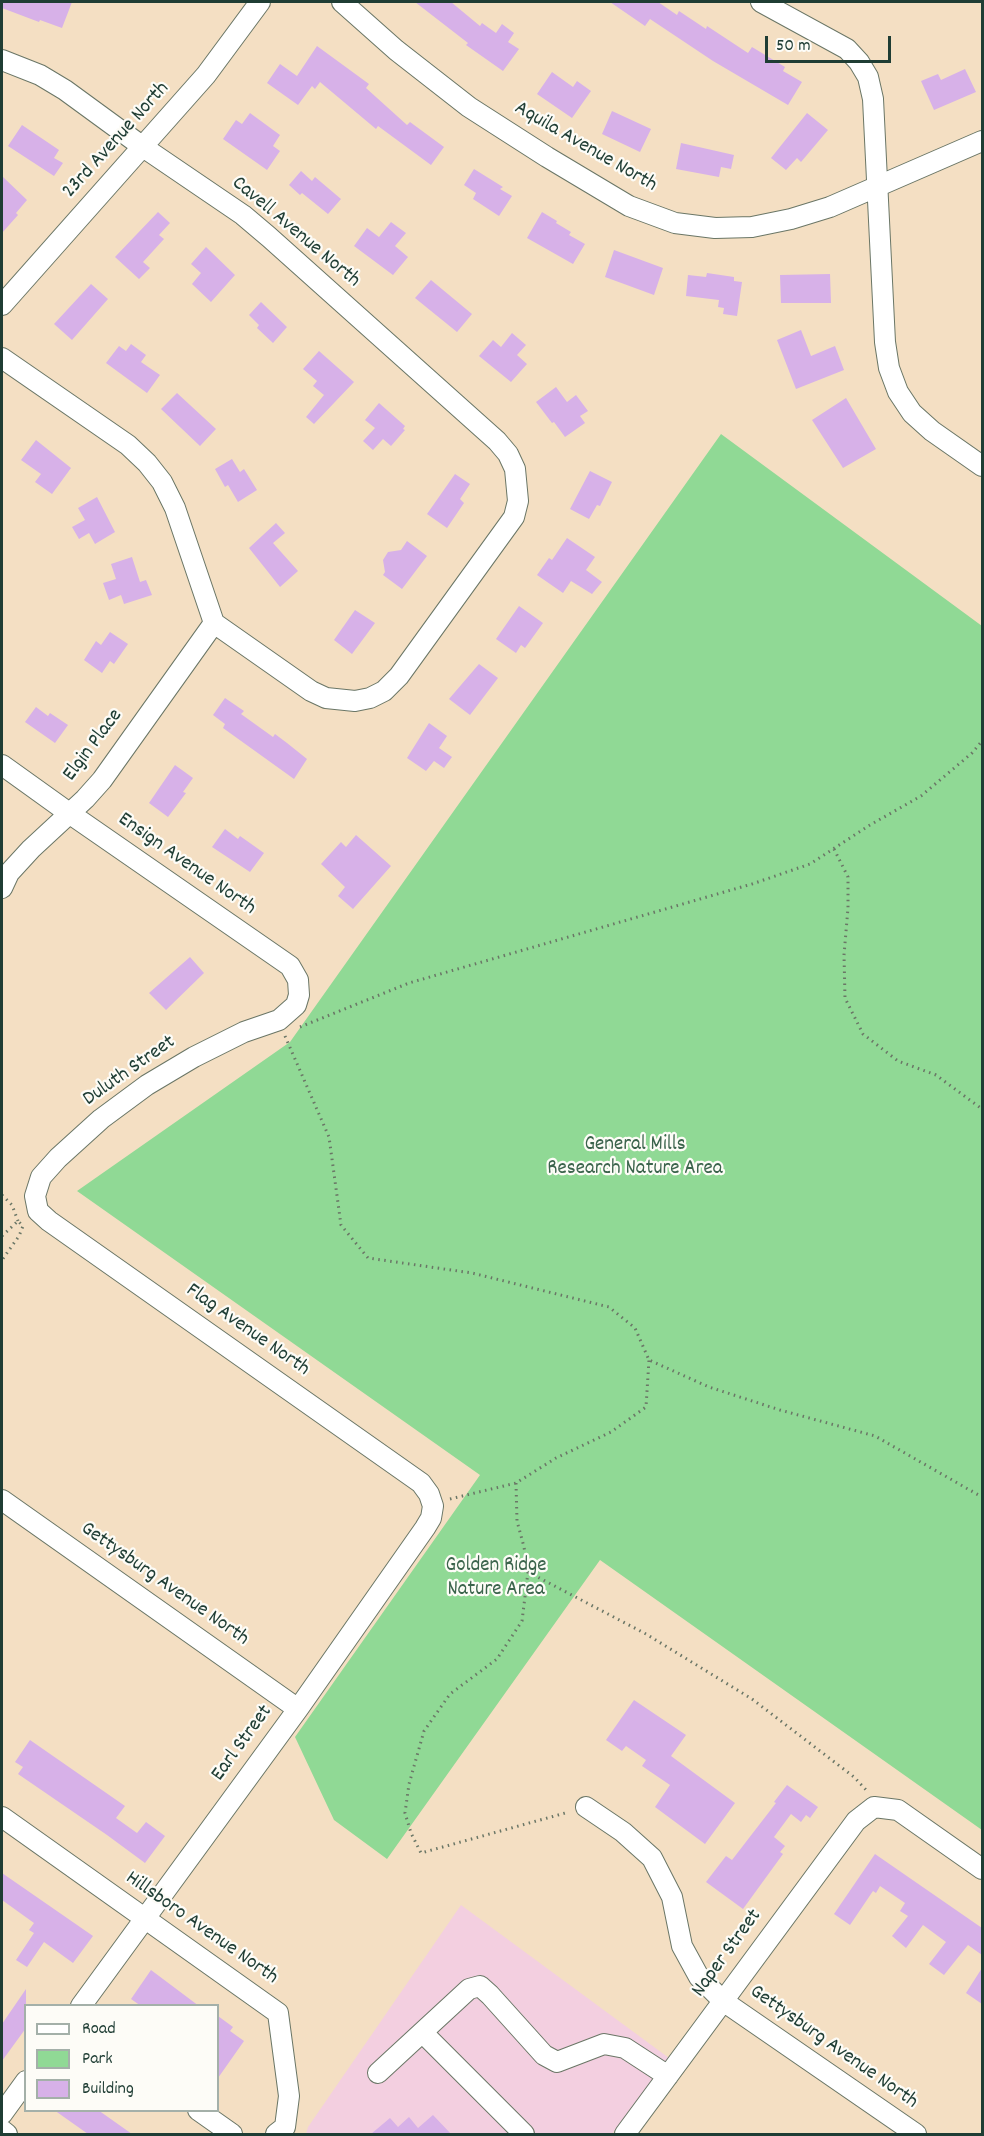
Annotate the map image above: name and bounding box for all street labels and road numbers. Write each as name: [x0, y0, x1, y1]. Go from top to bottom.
street label: 23rd Avenue North: [58, 78, 176, 204]
street label: Aquila Avenue North: [509, 97, 661, 199]
street label: Cavell Avenue North: [226, 172, 364, 294]
street label: Elgin Place: [59, 705, 129, 787]
street label: Ensign Avenue North: [112, 808, 260, 922]
street label: Duluth Street: [79, 1031, 181, 1113]
street label: Flag Avenue North: [180, 1279, 314, 1383]
street label: Gettysburg Avenue North: [75, 1517, 253, 1653]
street label: Earl Street: [207, 1701, 279, 1787]
street label: Hillsboro Avenue North: [120, 1867, 282, 1991]
street label: Naper Street: [688, 1905, 768, 2003]
street label: Gettysburg Avenue North: [744, 1980, 922, 2116]

